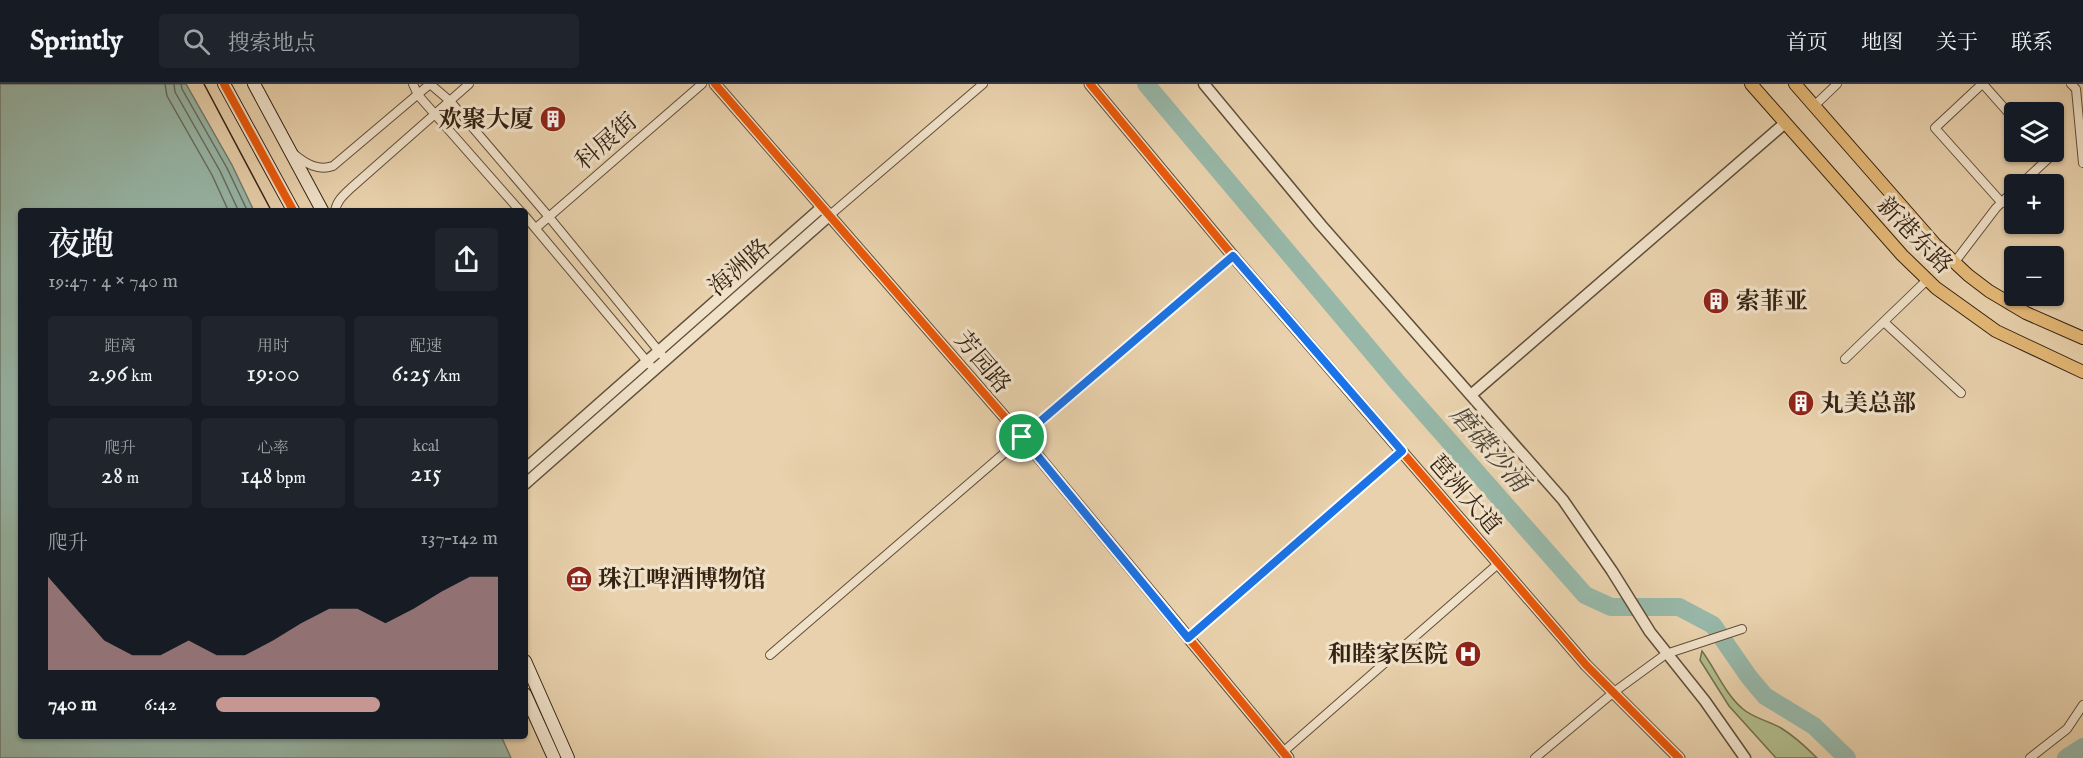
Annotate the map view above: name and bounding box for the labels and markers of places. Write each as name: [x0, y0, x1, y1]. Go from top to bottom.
building icon: 欢聚大厦: [538, 104, 568, 134]
place label: 欢聚大厦: [438, 105, 534, 136]
building icon: 索菲亚: [1701, 286, 1731, 316]
place label: 索菲亚: [1736, 287, 1808, 318]
building icon: 丸美总部: [1786, 388, 1816, 418]
place label: 丸美总部: [1820, 389, 1916, 420]
pin: [996, 411, 1047, 462]
museum icon: 珠江啤酒博物馆: [564, 564, 594, 594]
place label: 珠江啤酒博物馆: [598, 565, 766, 596]
hospital icon: 和睦家医院: [1453, 639, 1483, 669]
place label: 和睦家医院: [1328, 640, 1448, 671]

